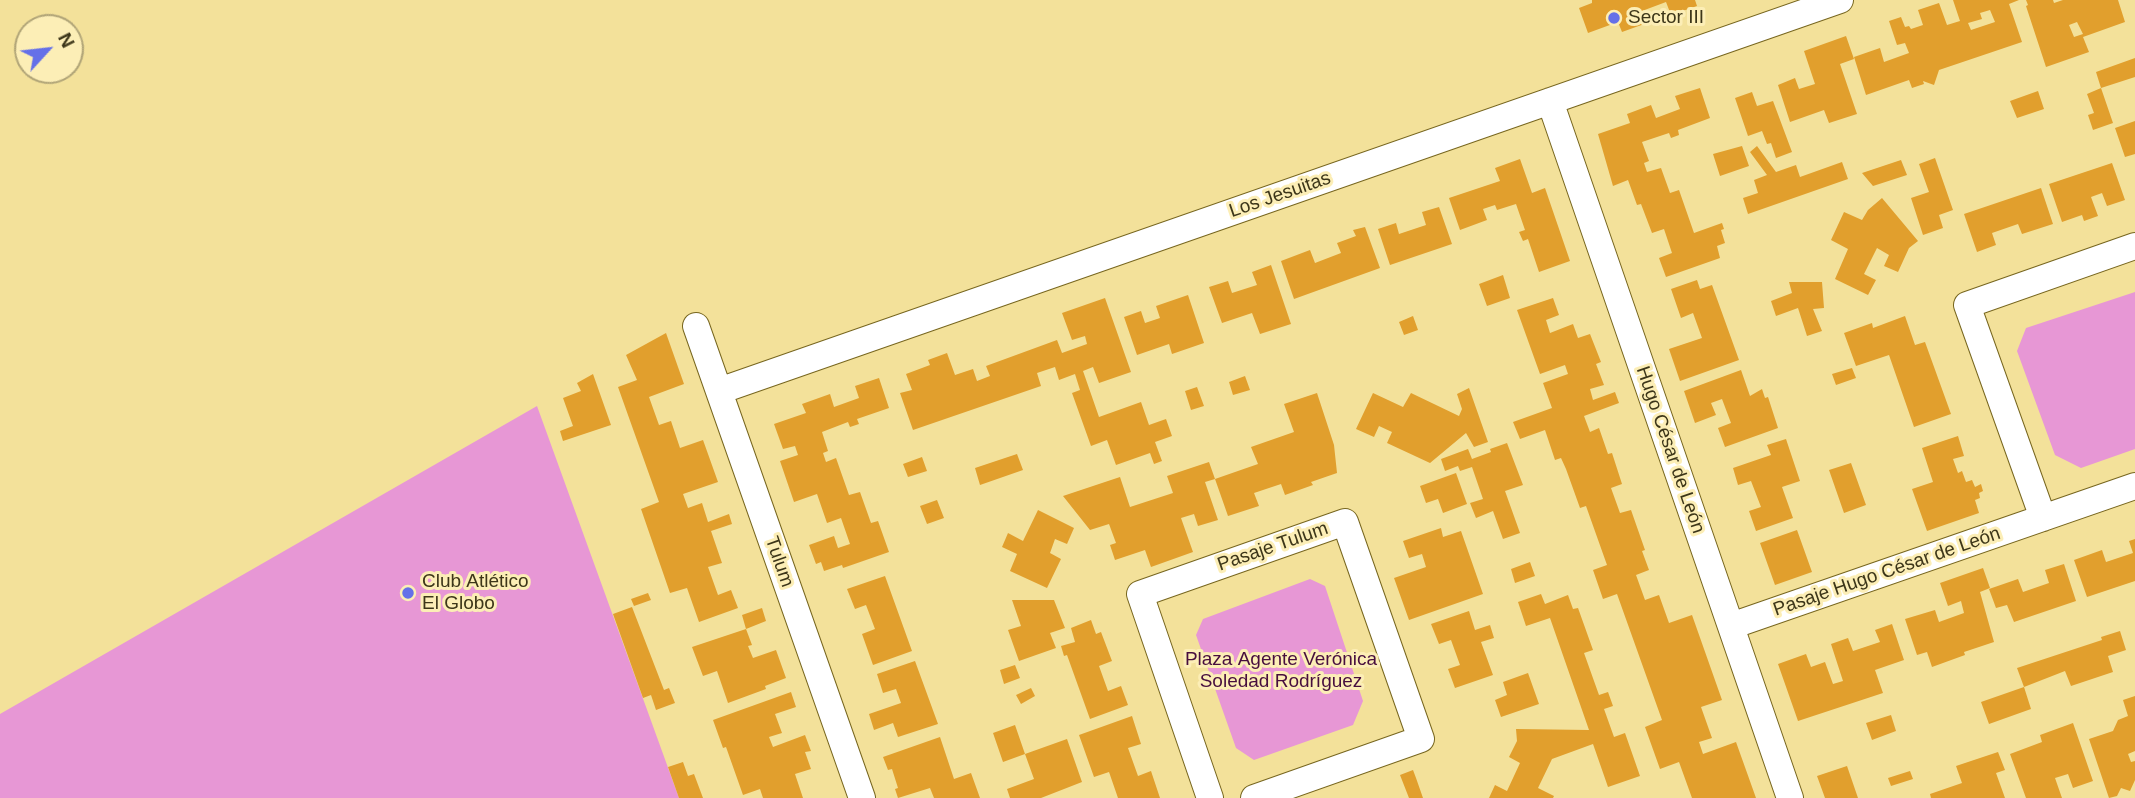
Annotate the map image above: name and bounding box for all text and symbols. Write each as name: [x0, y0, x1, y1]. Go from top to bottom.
place label: Sector III: [1628, 7, 1704, 29]
marker: Sector III: [1606, 10, 1622, 26]
north arrow: [14, 14, 84, 84]
text: N: [54, 29, 79, 51]
street label: Los Jesuitas: [1226, 167, 1334, 223]
street label: Hugo César de León: [1631, 363, 1709, 537]
street label: Pasaje Tulum: [1215, 517, 1331, 577]
street label: Pasaje Hugo César de León: [1770, 522, 2004, 622]
street label: Tulum: [760, 534, 798, 590]
place label: Club Atlético El Globo: [422, 571, 529, 615]
marker: Club Atlético El Globo: [400, 585, 416, 601]
park label: Plaza Agente Verónica Soledad Rodríguez: [1185, 649, 1377, 693]

